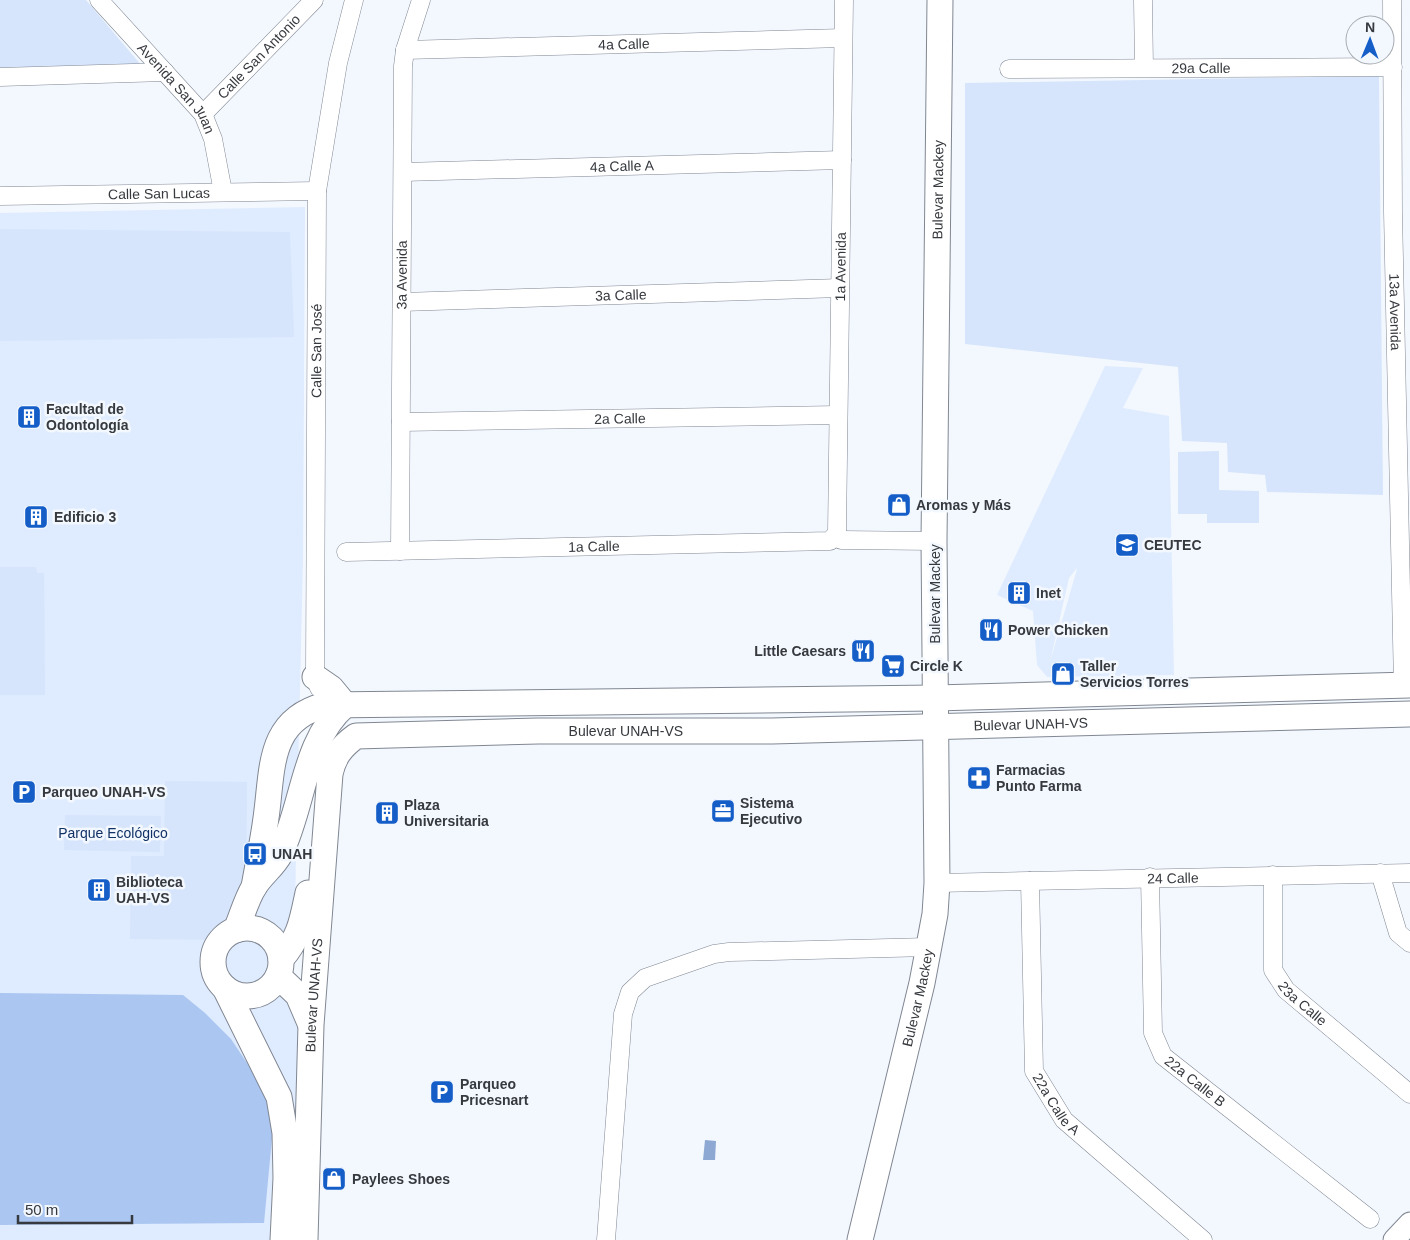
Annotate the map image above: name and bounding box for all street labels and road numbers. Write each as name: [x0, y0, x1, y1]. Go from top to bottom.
street label: Calle San Antonio: [214, 11, 304, 102]
street label: 4a Calle: [598, 35, 650, 53]
street label: Avenida San Juan: [134, 40, 218, 136]
street label: 29a Calle: [1171, 60, 1231, 76]
street label: Bulevar Mackey: [929, 140, 946, 240]
street label: 4a Calle A: [590, 157, 655, 175]
street label: Calle San Lucas: [108, 185, 210, 202]
street label: 1a Avenida: [832, 232, 849, 301]
street label: 3a Avenida: [393, 240, 410, 310]
street label: 13a Avenida: [1386, 273, 1404, 351]
street label: 3a Calle: [595, 286, 647, 304]
street label: Calle San José: [308, 303, 325, 398]
street label: 2a Calle: [594, 410, 646, 427]
street label: 1a Calle: [568, 538, 620, 555]
street label: Bulevar Mackey: [927, 544, 943, 644]
street label: Bulevar UNAH-VS: [973, 715, 1088, 734]
street label: Bulevar UNAH-VS: [569, 723, 683, 739]
street label: 24 Calle: [1147, 869, 1199, 887]
street label: Bulevar UNAH-VS: [302, 937, 326, 1053]
street label: Bulevar Mackey: [899, 948, 936, 1048]
street label: 23a Calle: [1275, 979, 1330, 1029]
street label: 22a Calle B: [1162, 1053, 1229, 1110]
street label: 22a Calle A: [1029, 1070, 1084, 1138]

